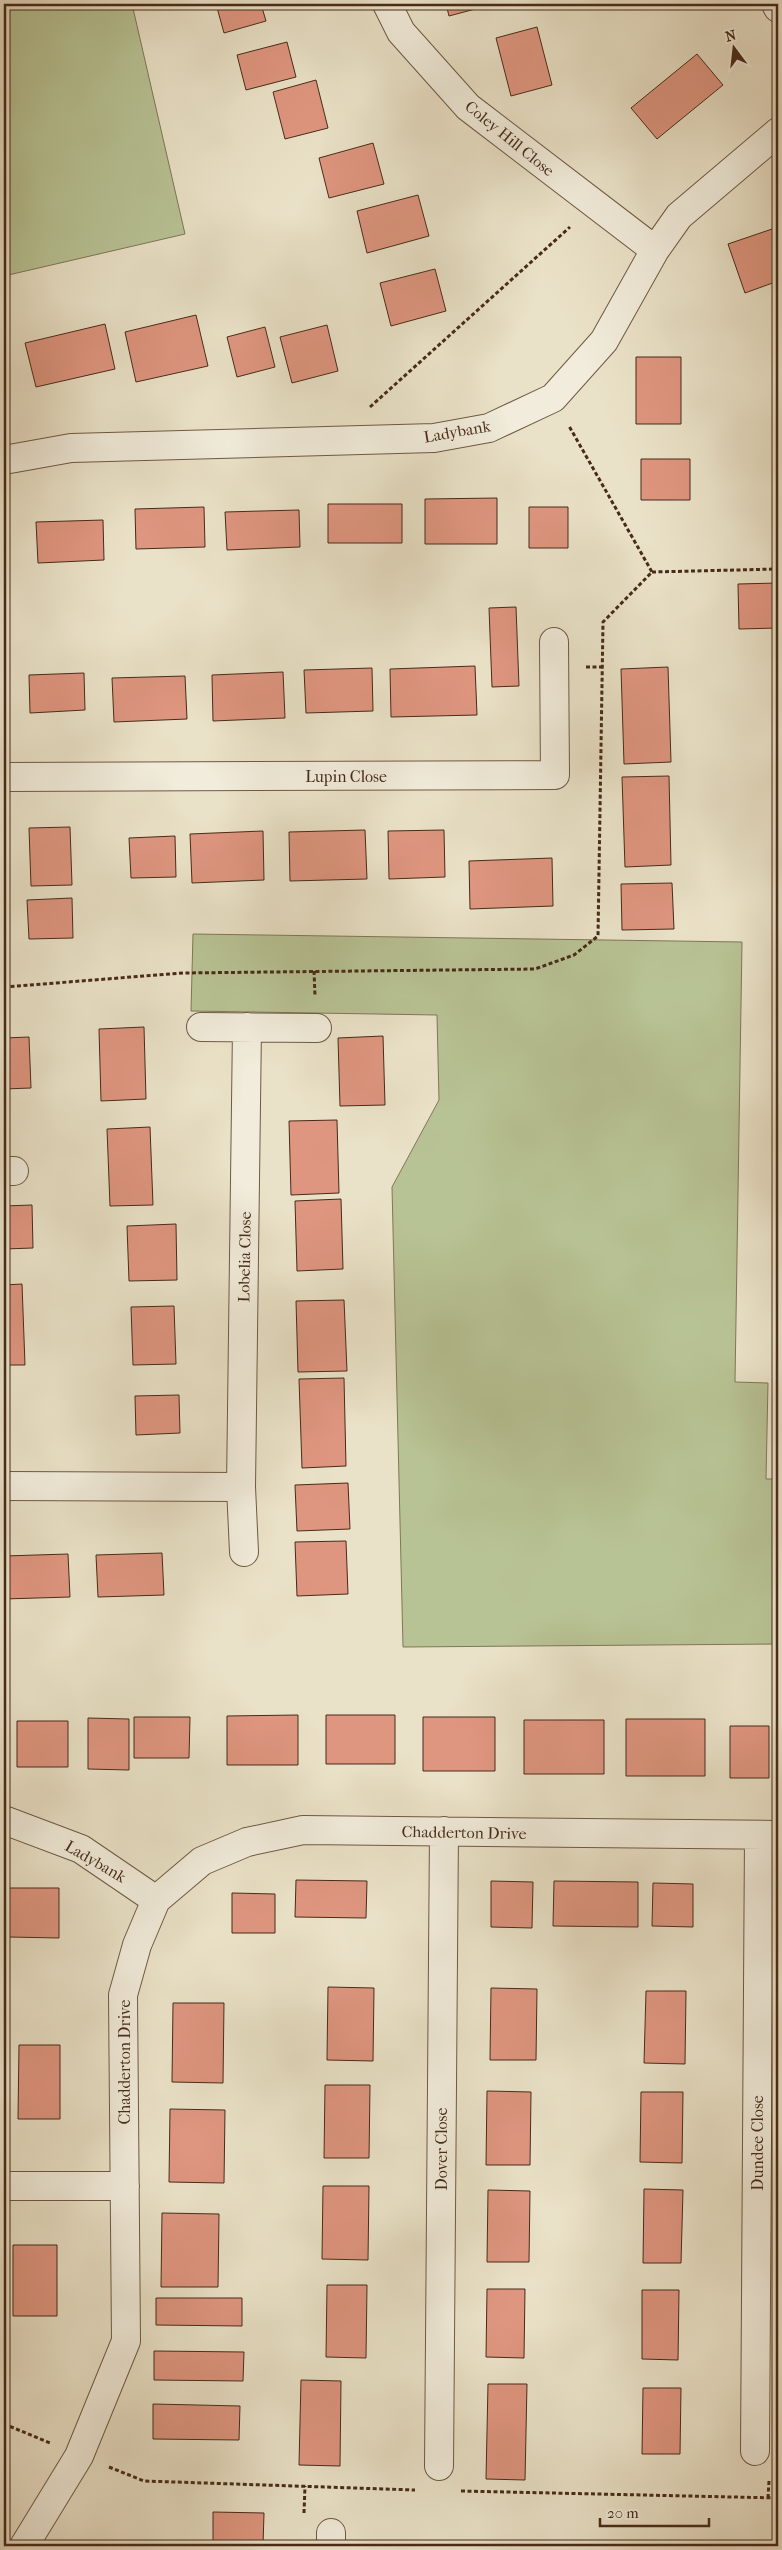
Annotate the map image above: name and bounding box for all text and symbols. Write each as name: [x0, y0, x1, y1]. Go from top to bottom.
north arrow: [710, 22, 760, 72]
text: N: [723, 26, 738, 46]
street label: Coley Hill Close: [461, 97, 558, 180]
street label: Ladybank: [422, 416, 493, 447]
street label: Lupin Close: [305, 767, 387, 786]
street label: Lobelia Close: [234, 1211, 255, 1303]
street label: Chadderton Drive: [401, 1822, 527, 1843]
street label: Ladybank: [62, 1836, 130, 1887]
street label: Chadderton Drive: [115, 1999, 134, 2124]
street label: Dundee Close: [748, 2095, 767, 2191]
street label: Dover Close: [432, 2107, 451, 2190]
scale bar: [600, 2495, 708, 2527]
text: 20 m: [607, 2504, 639, 2522]

